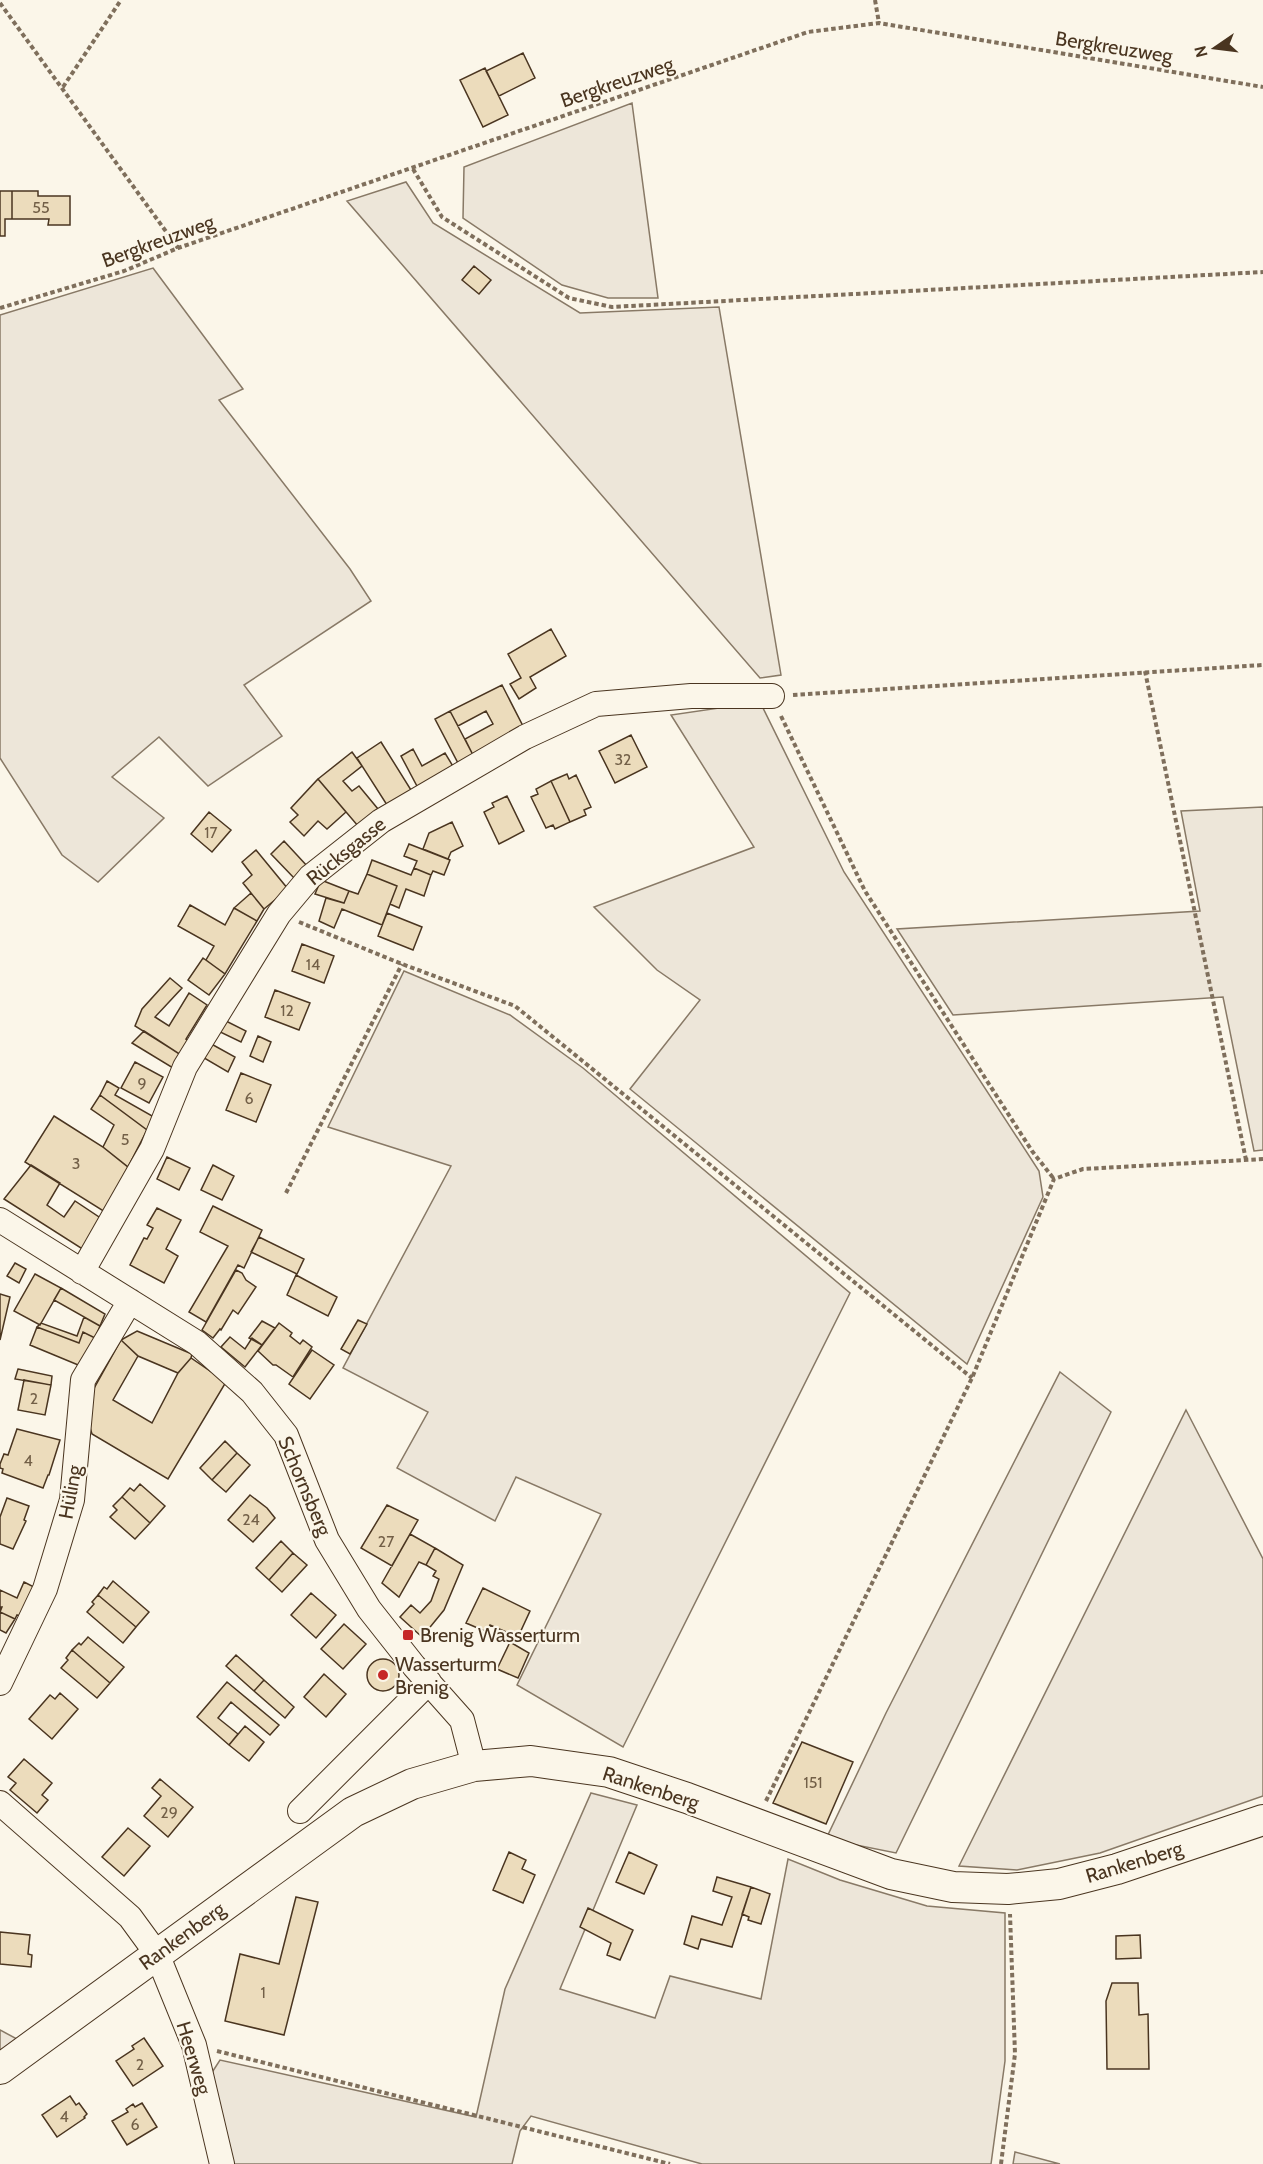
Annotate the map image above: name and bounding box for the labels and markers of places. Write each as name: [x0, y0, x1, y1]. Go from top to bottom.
place label: Brenig Wasserturm: [420, 1623, 580, 1647]
marker: Brenig Wasserturm: [401, 1628, 415, 1642]
place label: Wasserturm Brenig: [395, 1652, 497, 1699]
marker: Wasserturm Brenig: [376, 1668, 390, 1682]

